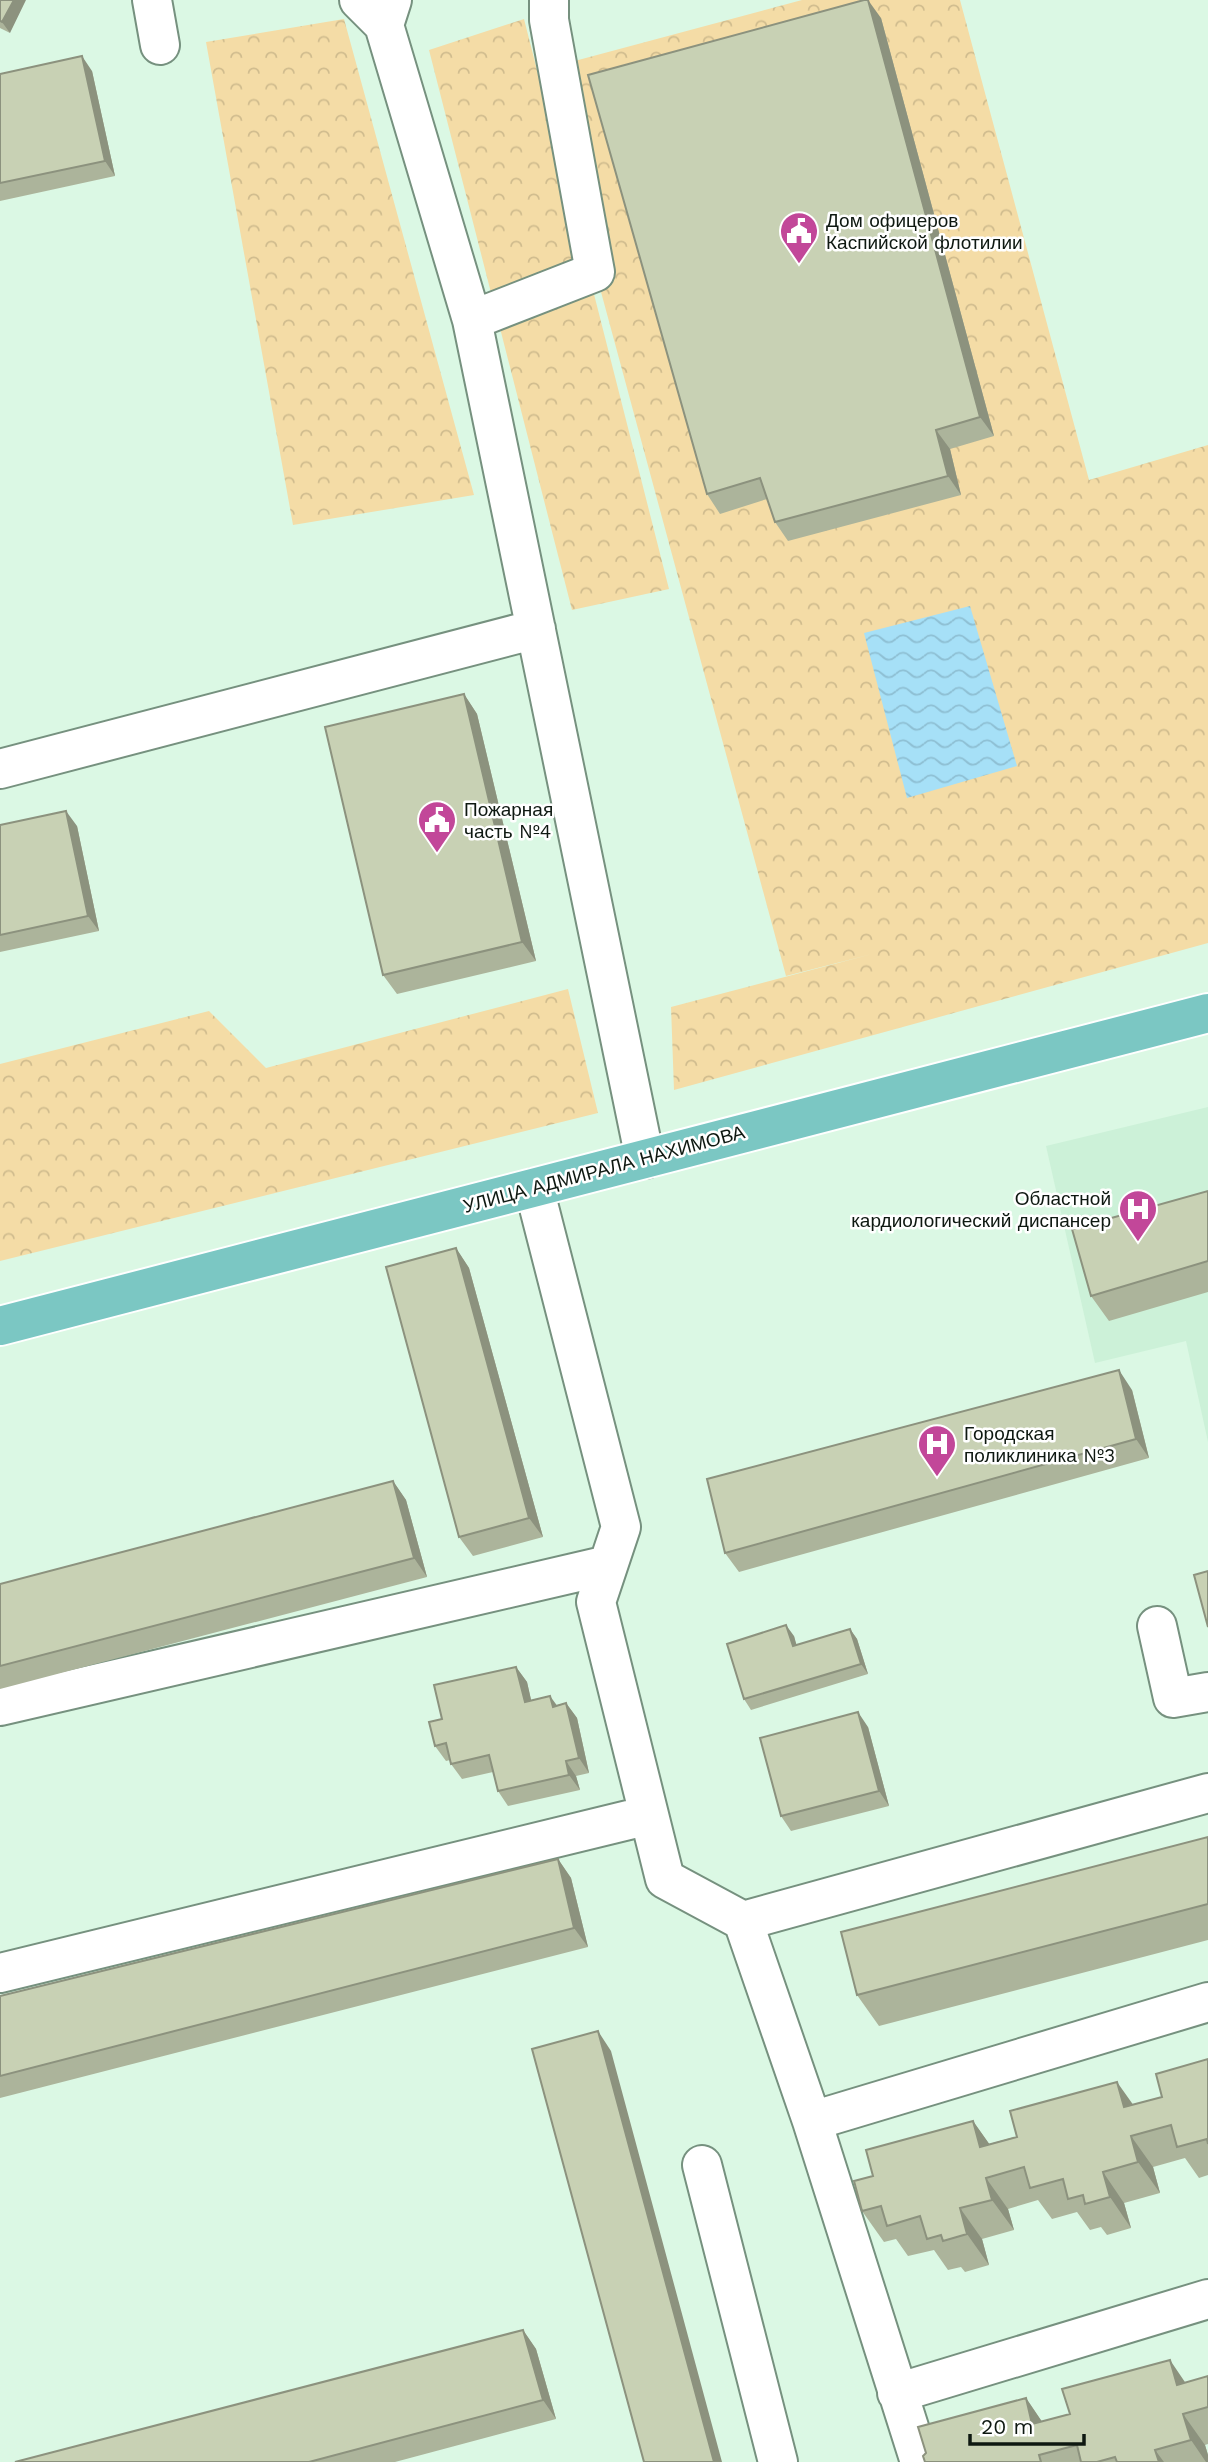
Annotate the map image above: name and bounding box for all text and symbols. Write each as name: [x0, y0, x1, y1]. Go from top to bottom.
place label: Дом офицеров Каспийской флотилии: [826, 209, 1023, 254]
public building icon: Дом офицеров Каспийской флотилии: [778, 210, 820, 265]
place label: Пожарная часть №4: [464, 798, 553, 843]
public building icon: Пожарная часть №4: [416, 799, 458, 854]
street label: УЛИЦА АДМИРАЛА НАХИМОВА: [461, 1120, 748, 1218]
place label: Областной кардиологический диспансер: [851, 1187, 1111, 1232]
hospital icon: Областной кардиологический диспансер: [1117, 1188, 1159, 1243]
place label: Городская поликлиника №3: [964, 1422, 1115, 1467]
hospital icon: Городская поликлиника №3: [916, 1423, 958, 1478]
scale bar: [970, 2402, 1084, 2446]
text: 20 m: [981, 2414, 1033, 2439]

